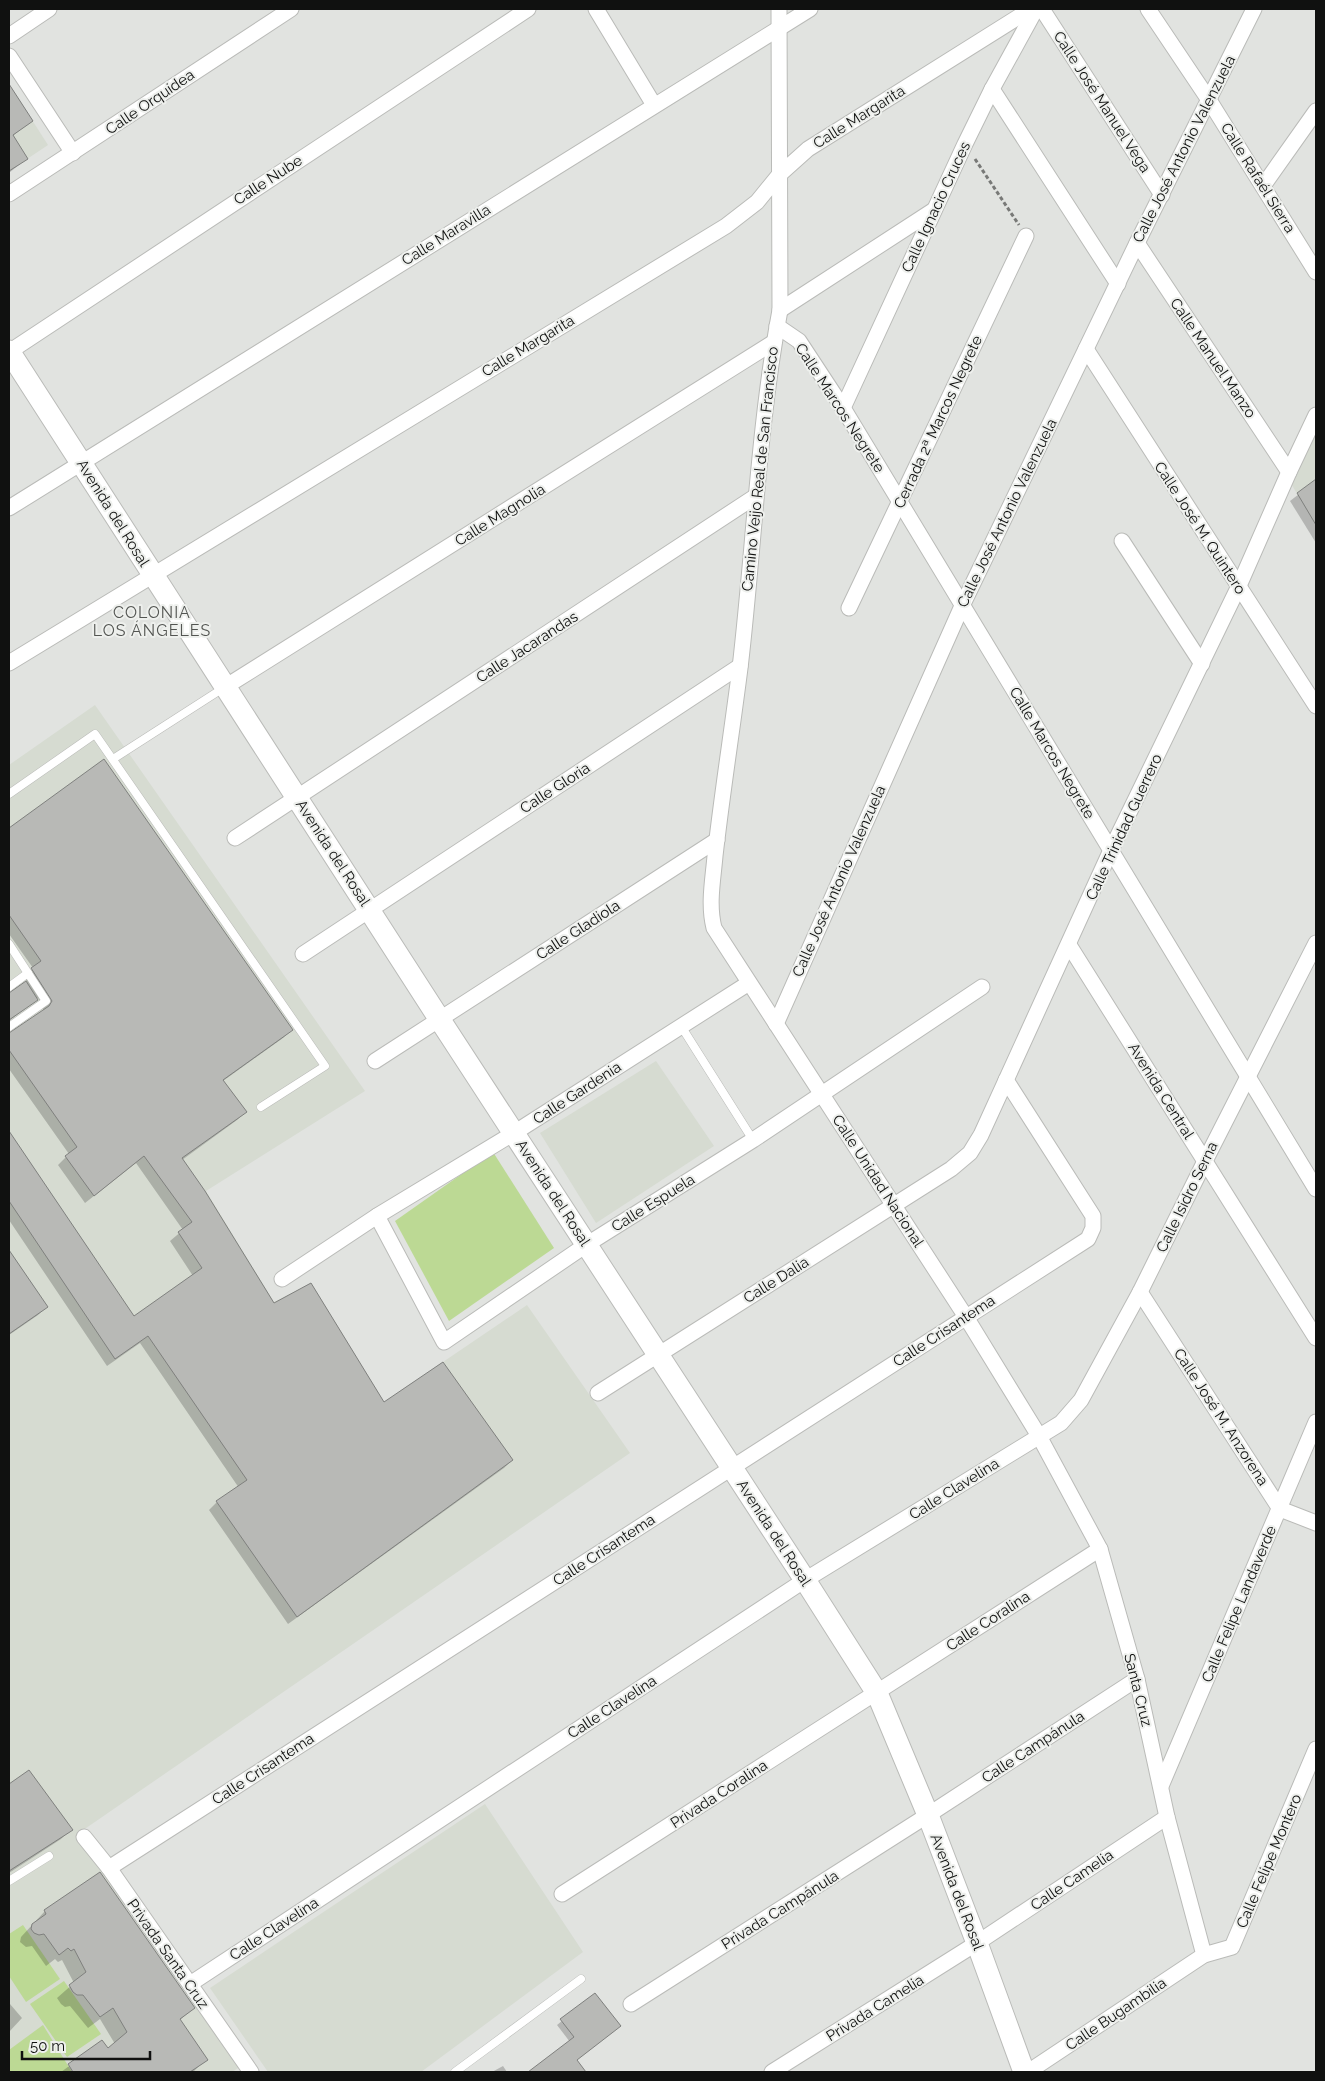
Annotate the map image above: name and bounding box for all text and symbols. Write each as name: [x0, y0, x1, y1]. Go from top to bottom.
street label: Calle José Manuel Vega: [1050, 28, 1154, 176]
street label: Calle José Antonio Valenzuela: [1129, 52, 1239, 246]
street label: Calle Orquídea: [102, 66, 198, 138]
street label: Calle Margarita: [810, 82, 908, 152]
street label: Calle Rafaél Sierra: [1217, 120, 1299, 236]
street label: Calle Ignacio Cruces: [898, 139, 974, 275]
street label: Calle Nube: [230, 151, 306, 209]
street label: Calle Maravilla: [398, 201, 494, 269]
street label: Calle Manuel Manzo: [1166, 295, 1260, 421]
street label: Calle Margarita: [478, 311, 578, 381]
street label: Cerrada 2ª Marcos Negrete: [890, 333, 986, 511]
street label: Calle Marcos Negrete: [791, 340, 889, 476]
street label: Camino Veijo Real de San Francisco: [738, 346, 782, 592]
street label: Calle José Antonio Valenzuela: [953, 416, 1061, 610]
street label: Avenida del Rosal: [73, 456, 154, 571]
street label: Calle José M. Quintero: [1150, 458, 1250, 598]
street label: Calle Magnolia: [452, 480, 548, 550]
district label: COLONIA LOS ÁNGELES: [93, 603, 211, 640]
street label: Calle Jacarandas: [473, 607, 581, 687]
street label: Calle Marcos Negrete: [1005, 684, 1099, 822]
street label: Calle Trinidad Guerrero: [1082, 751, 1166, 903]
street label: Calle Gloria: [517, 759, 593, 817]
street label: Calle José Antonio Valenzuela: [789, 782, 889, 980]
street label: Avenida del Rosal: [292, 796, 375, 910]
street label: Calle Gladiola: [533, 896, 623, 964]
street label: Avenida Central: [1124, 1040, 1198, 1143]
street label: Calle Gardenia: [530, 1058, 624, 1128]
street label: Calle Unidad Nacional: [828, 1111, 928, 1251]
street label: Avenida del Rosal: [512, 1136, 595, 1250]
street label: Calle Isidro Serna: [1152, 1139, 1222, 1255]
street label: Calle Espuela: [608, 1170, 698, 1236]
street label: Calle Dalia: [740, 1253, 812, 1307]
street label: Calle Crisantema: [890, 1291, 998, 1371]
street label: Calle José M. Anzorena: [1170, 1345, 1272, 1489]
street label: Calle Clavelina: [906, 1454, 1002, 1524]
street label: Avenida del Rosal: [733, 1476, 816, 1590]
street label: Calle Crisantema: [550, 1510, 658, 1590]
street label: Calle Felipe Landaverde: [1198, 1523, 1280, 1685]
street label: Calle Coralina: [943, 1587, 1033, 1655]
street label: Santa Cruz: [1120, 1652, 1156, 1728]
street label: Calle Clavelina: [564, 1672, 660, 1742]
street label: Calle Campánula: [978, 1707, 1088, 1787]
street label: Calle Crisantema: [209, 1729, 317, 1809]
street label: Privada Coralina: [667, 1756, 771, 1832]
street label: Calle Felipe Montero: [1233, 1791, 1305, 1931]
street label: Avenida del Rosal: [927, 1831, 988, 1954]
street label: Calle Camelia: [1027, 1846, 1117, 1914]
street label: Privada Campánula: [718, 1867, 842, 1953]
street label: Calle Clavelina: [226, 1894, 322, 1964]
street label: Privada Santa Cruz: [123, 1896, 213, 2012]
street label: Privada Camelia: [823, 1971, 927, 2045]
street label: Calle Bugambilia: [1062, 1974, 1170, 2054]
scale bar: [22, 2028, 150, 2060]
text: 50 m: [30, 2037, 65, 2055]

